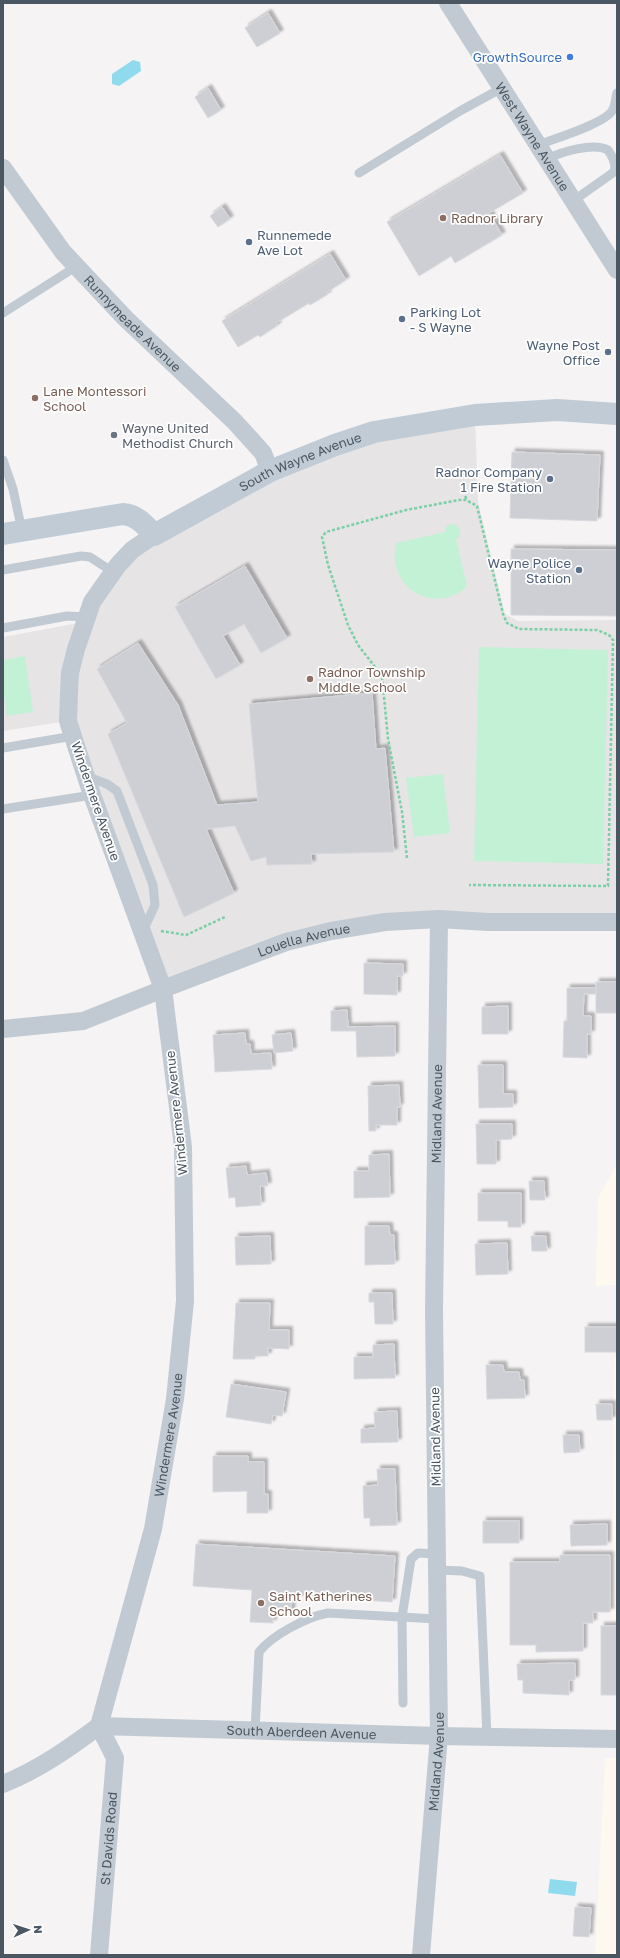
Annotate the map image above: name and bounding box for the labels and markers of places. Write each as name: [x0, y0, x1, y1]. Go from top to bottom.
place label: GrowthSource: [473, 49, 562, 65]
marker: GrowthSource: [565, 52, 575, 62]
place label: Radnor Library: [451, 210, 544, 226]
marker: Radnor Library: [438, 213, 448, 223]
place label: Runnemede Ave Lot: [257, 227, 332, 258]
marker: Runnemede Ave Lot: [244, 237, 254, 247]
place label: Parking Lot - S Wayne: [410, 304, 481, 335]
marker: Parking Lot - S Wayne: [397, 314, 407, 324]
place label: Wayne Post Office: [527, 337, 600, 368]
marker: Wayne Post Office: [603, 347, 613, 357]
place label: Lane Montessori School: [43, 383, 146, 414]
marker: Lane Montessori School: [30, 393, 40, 403]
place label: Wayne United Methodist Church: [122, 420, 233, 451]
marker: Wayne United Methodist Church: [109, 430, 119, 440]
place label: Radnor Company 1 Fire Station: [435, 464, 543, 495]
marker: Radnor Company 1 Fire Station: [545, 474, 555, 484]
place label: Wayne Police Station: [487, 555, 571, 586]
marker: Wayne Police Station: [574, 565, 584, 575]
place label: Radnor Township Middle School: [318, 664, 426, 695]
marker: Radnor Township Middle School: [305, 674, 315, 684]
place label: Saint Katherines School: [269, 1588, 372, 1619]
marker: Saint Katherines School: [256, 1598, 266, 1608]

